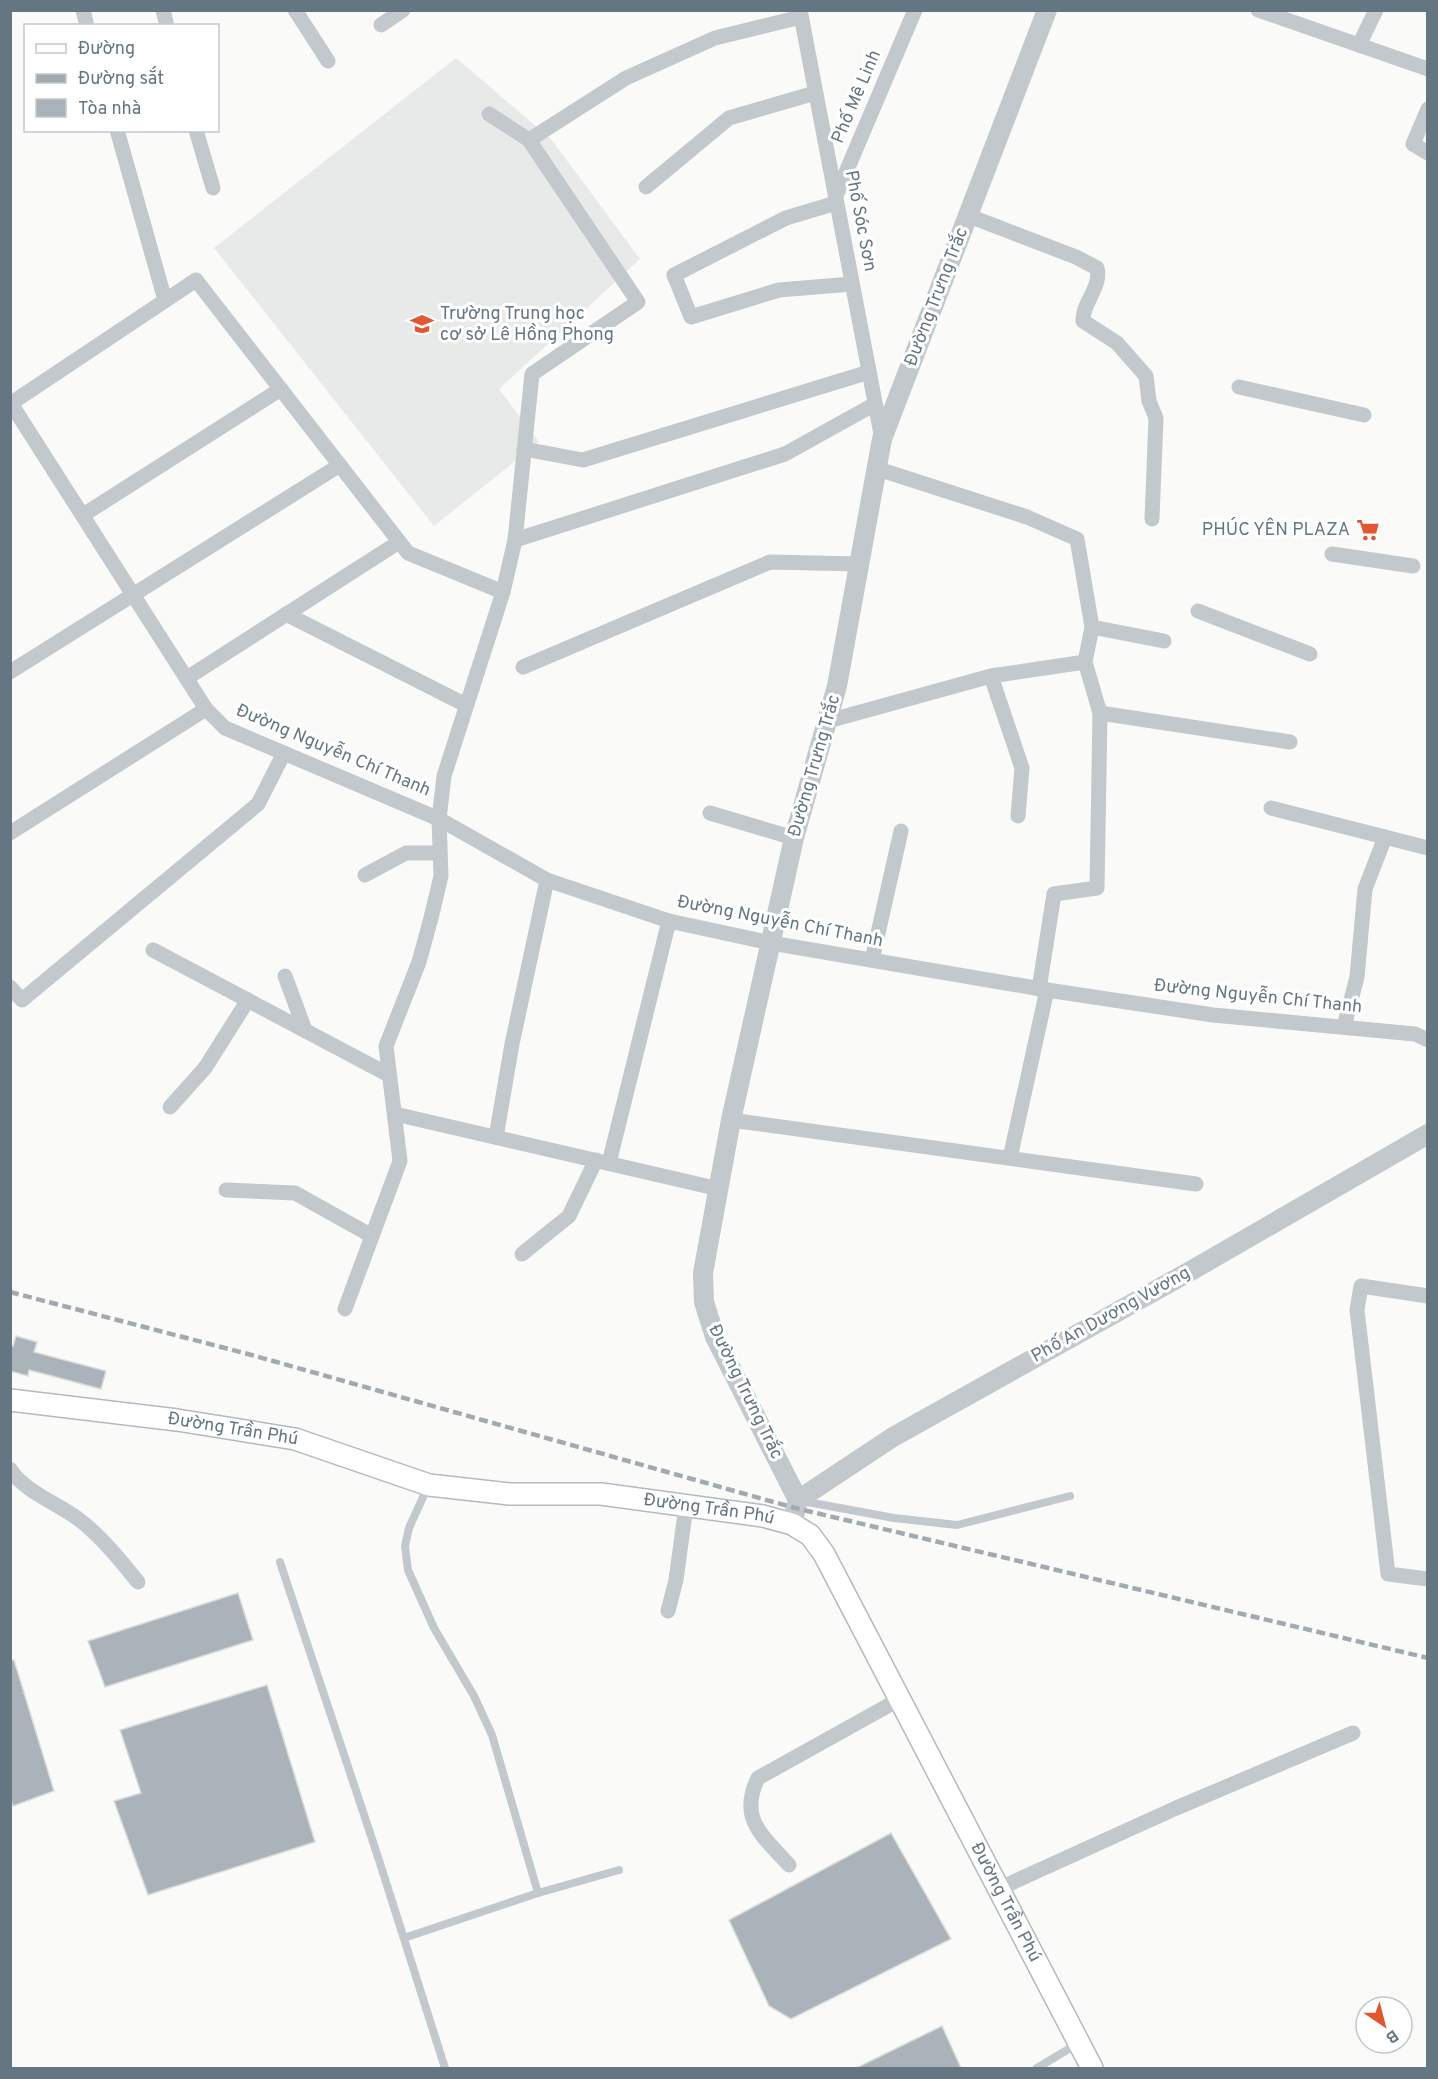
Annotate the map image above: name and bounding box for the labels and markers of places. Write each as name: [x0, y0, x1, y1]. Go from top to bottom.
place label: Trường Trung học cơ sở Lê Hồng Phong: [440, 303, 614, 347]
school or university icon: Trường Trung học cơ sở Lê Hồng Phong: [409, 311, 435, 337]
place label: PHÚC YÊN PLAZA: [1202, 517, 1350, 542]
supermarket icon: PHÚC YÊN PLAZA: [1355, 517, 1381, 543]

